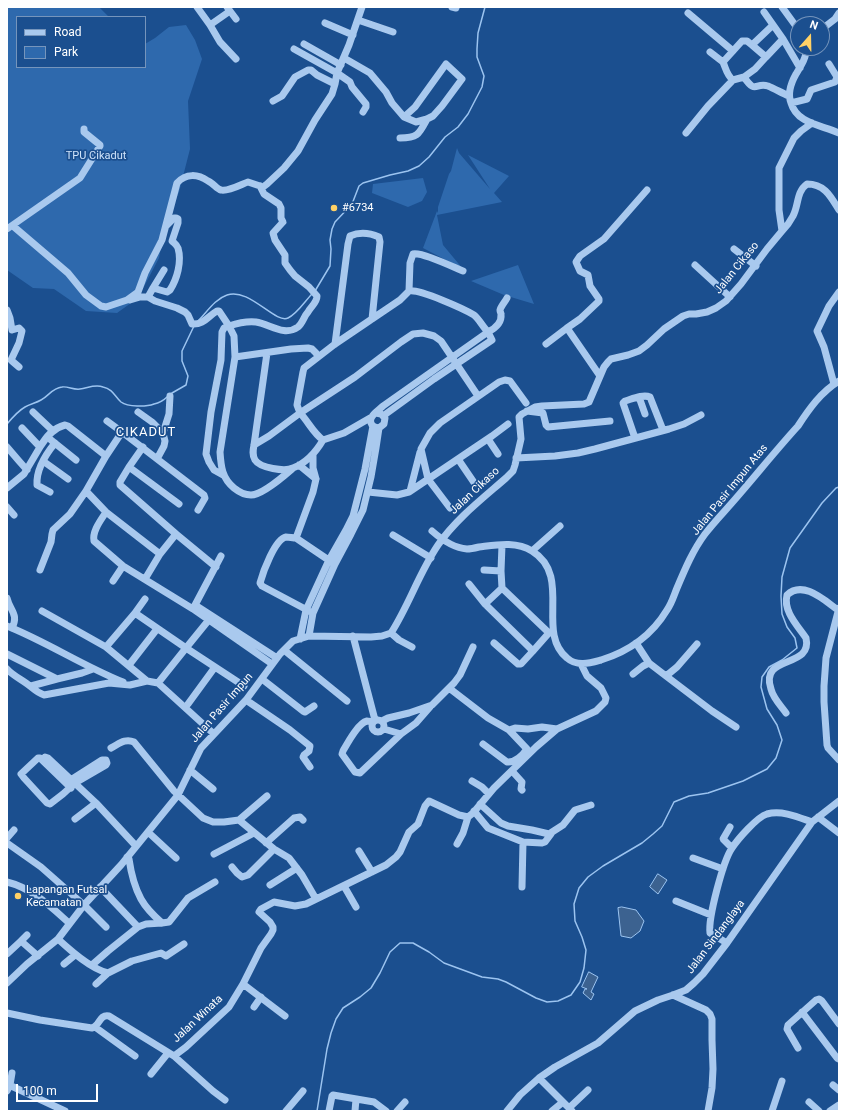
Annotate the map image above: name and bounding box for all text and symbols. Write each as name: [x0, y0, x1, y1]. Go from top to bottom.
legend: [16, 16, 146, 68]
north arrow: [790, 16, 830, 56]
text: N: [808, 18, 820, 33]
text: Road: [54, 25, 82, 39]
text: Park: [54, 45, 78, 59]
park label: TPU Cikadut: [66, 149, 126, 163]
place label: #6734: [342, 201, 374, 215]
marker: #6734: [329, 203, 339, 213]
street label: Jalan Cikaso: [712, 239, 762, 297]
district label: CIKADUT: [116, 425, 176, 441]
street label: Jalan Pasir Impun Atas: [689, 442, 771, 538]
street label: Jalan Cikaso: [448, 465, 502, 517]
street label: Jalan Pasir Impun: [188, 670, 256, 746]
place label: Lapangan Futsal Kecamatan: [26, 883, 107, 909]
marker: Lapangan Futsal Kecamatan: [13, 891, 23, 901]
street label: Jalan Sindanglaya: [684, 898, 748, 976]
street label: Jalan Winata: [170, 992, 226, 1046]
scale bar: [18, 1076, 100, 1102]
text: 100 m: [23, 1084, 57, 1098]

